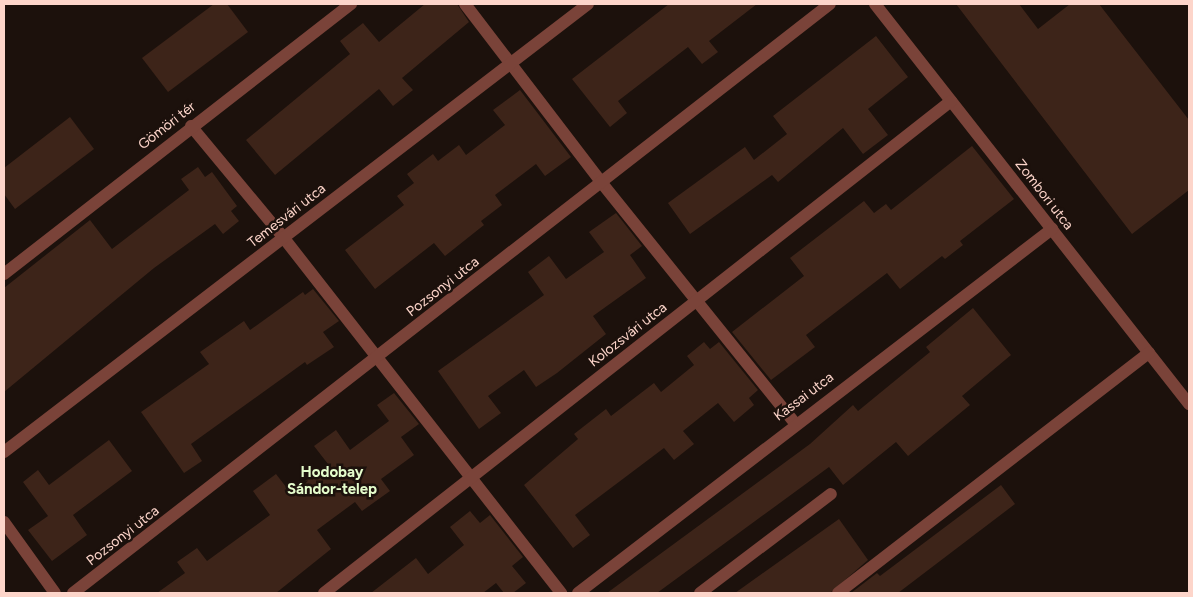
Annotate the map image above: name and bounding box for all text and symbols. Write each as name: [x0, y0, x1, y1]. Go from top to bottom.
street label: Gömöri tér: [135, 98, 199, 154]
street label: Zombori utca: [1011, 157, 1077, 233]
street label: Temesvári utca: [245, 180, 329, 252]
street label: Pozsonyi utca: [403, 254, 483, 320]
street label: Kolozsvári utca: [586, 299, 670, 371]
street label: Kassai utca: [771, 369, 837, 425]
district label: Hodobay Sándor-telep: [287, 463, 377, 498]
street label: Pozsonyi utca: [83, 503, 163, 569]

